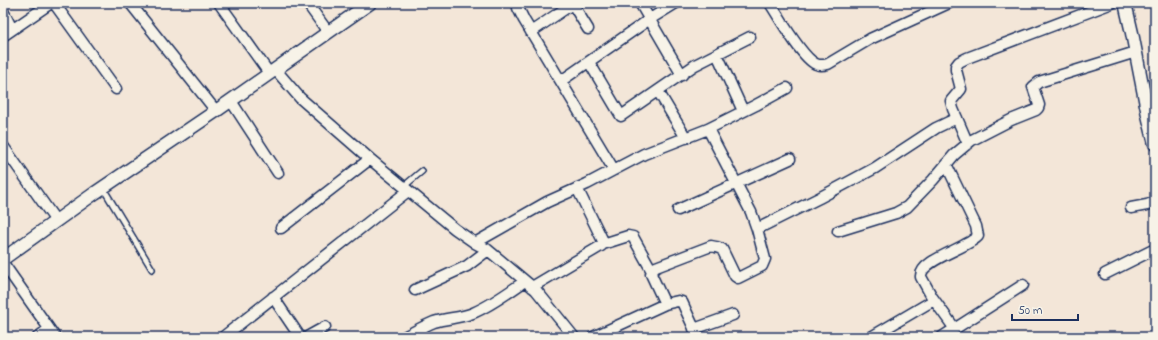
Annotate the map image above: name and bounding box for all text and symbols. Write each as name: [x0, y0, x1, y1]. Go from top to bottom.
scale bar: [1012, 296, 1078, 322]
text: 50 m: [1018, 302, 1042, 320]

